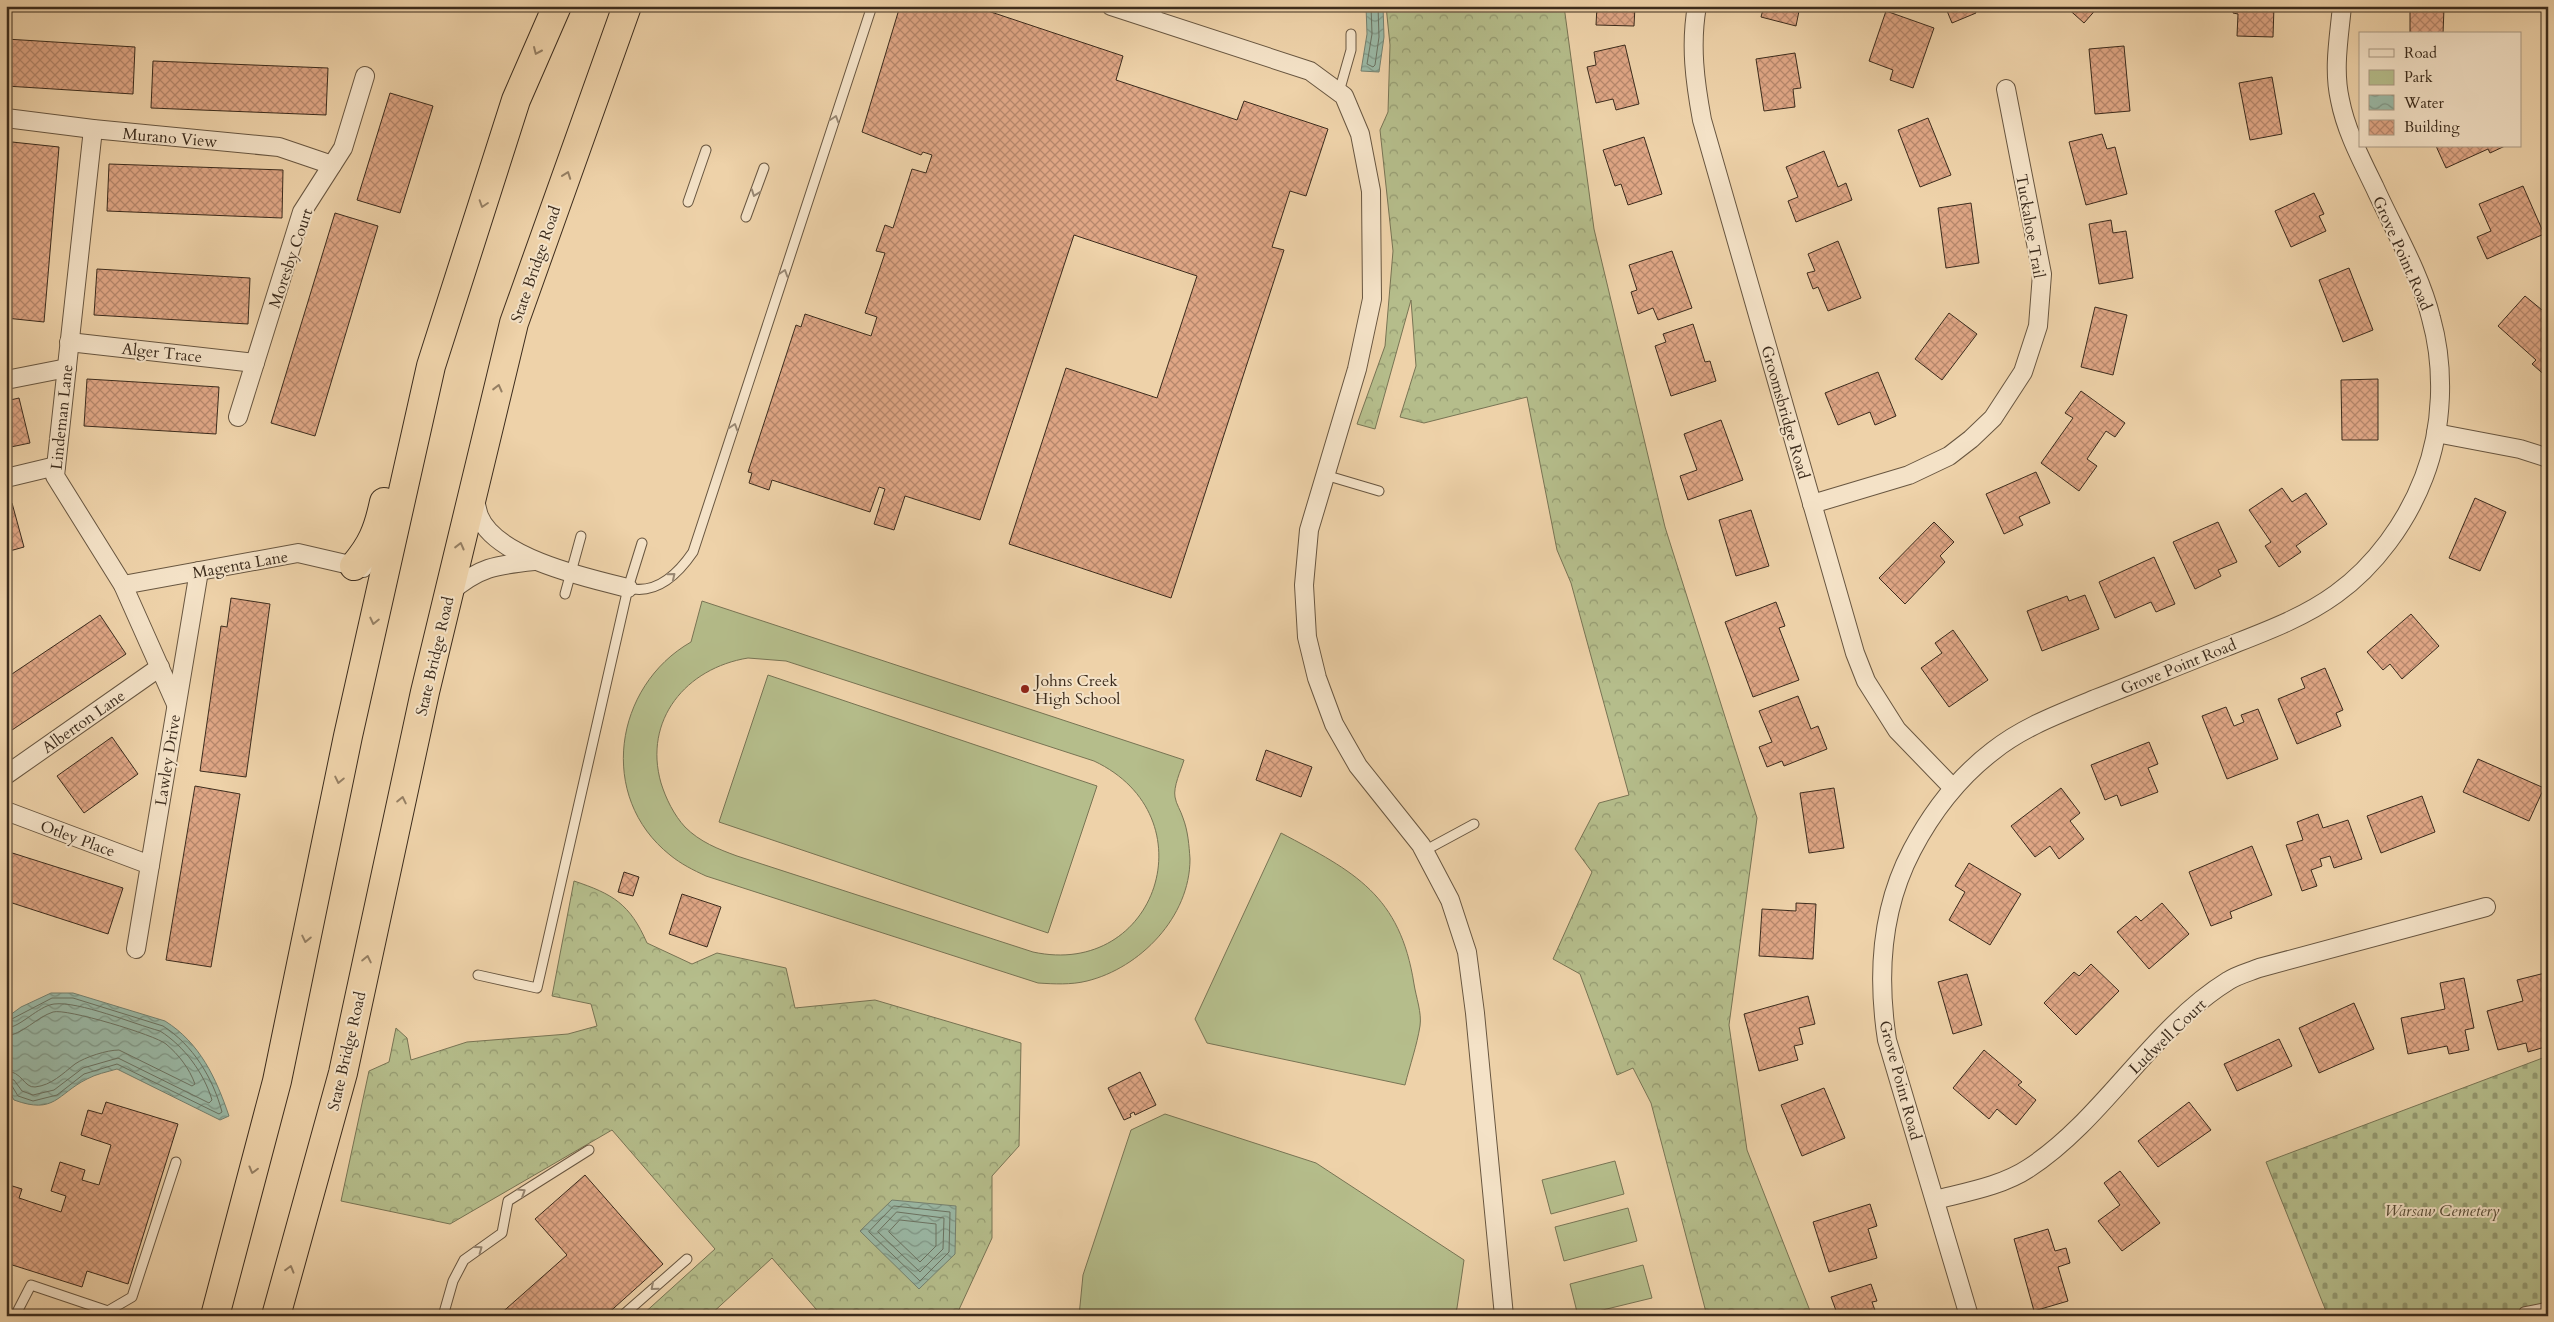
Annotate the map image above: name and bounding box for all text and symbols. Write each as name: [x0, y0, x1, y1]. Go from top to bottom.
legend: [2359, 32, 2522, 148]
text: Road: [2404, 43, 2437, 63]
one-way arrow: [533, 46, 543, 55]
text: Park: [2404, 67, 2433, 87]
text: Water: [2403, 93, 2445, 113]
one-way arrow: [829, 115, 839, 123]
text: Building: [2404, 117, 2460, 137]
street label: Murano View: [122, 123, 218, 153]
one-way arrow: [561, 171, 571, 179]
street label: Tuckahoe Trail: [2010, 172, 2050, 280]
one-way arrow: [751, 188, 761, 197]
street label: Grove Point Road: [2367, 193, 2437, 315]
one-way arrow: [478, 199, 488, 207]
street label: State Bridge Road: [506, 203, 566, 326]
street label: Moresby Court: [264, 206, 318, 311]
one-way arrow: [778, 269, 788, 278]
street label: Alger Trace: [121, 338, 203, 368]
street label: Groomsbridge Road: [1755, 343, 1815, 482]
street label: Lindeman Lane: [46, 363, 78, 471]
one-way arrow: [492, 384, 503, 393]
one-way arrow: [728, 424, 738, 432]
one-way arrow: [454, 542, 465, 551]
street label: Magenta Lane: [191, 546, 290, 584]
one-way arrow: [667, 572, 676, 581]
street label: State Bridge Road: [411, 594, 460, 718]
one-way arrow: [369, 617, 380, 626]
street label: Grove Point Road: [2117, 634, 2240, 700]
place label: Johns Creek High School: [1033, 670, 1120, 710]
marker: Johns Creek High School: [1019, 683, 1031, 695]
street label: Alberton Lane: [37, 685, 130, 759]
street label: Lawley Drive: [150, 713, 186, 807]
one-way arrow: [334, 775, 345, 784]
one-way arrow: [396, 795, 406, 804]
street label: Otley Place: [37, 815, 118, 863]
one-way arrow: [301, 934, 312, 943]
one-way arrow: [362, 954, 372, 963]
street label: State Bridge Road: [323, 989, 372, 1113]
street label: Ludwell Court: [2124, 994, 2211, 1079]
street label: Grove Point Road: [1873, 1018, 1927, 1143]
one-way arrow: [248, 1165, 259, 1174]
one-way arrow: [516, 1189, 525, 1199]
park label: Warsaw Cemetery: [2385, 1200, 2500, 1222]
one-way arrow: [473, 1246, 483, 1255]
one-way arrow: [284, 1265, 294, 1274]
one-way arrow: [651, 1282, 660, 1291]

